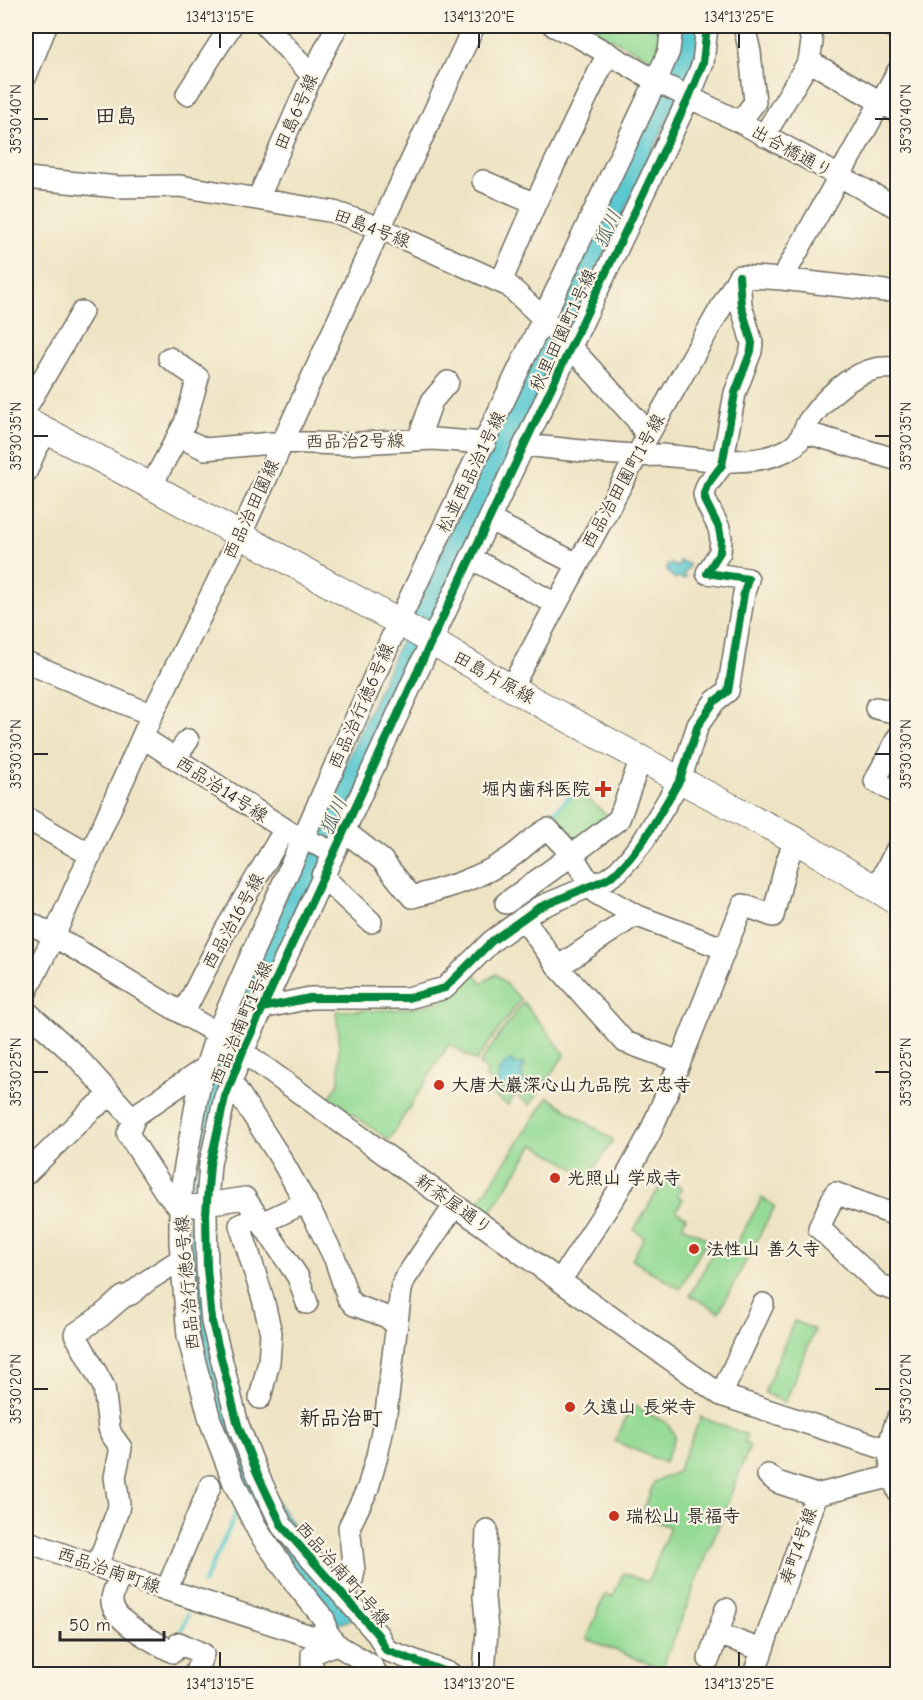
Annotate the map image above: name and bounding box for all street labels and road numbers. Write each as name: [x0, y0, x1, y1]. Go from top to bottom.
street label: 田島6号線: [270, 71, 323, 154]
street label: 出合橋通り: [747, 120, 836, 182]
street label: 田島4号線: [330, 204, 413, 253]
street label: 秋里田園町1号線: [526, 265, 601, 395]
street label: 松並西品治1号線: [433, 408, 510, 537]
street label: 西品治田園町1号線: [578, 410, 669, 552]
street label: 西品治2号線: [305, 430, 405, 453]
street label: 西品治田園線: [219, 456, 284, 563]
street label: 西品治行徳6号線: [324, 640, 399, 772]
street label: 田島片原線: [449, 646, 538, 708]
street label: 西品治14号線: [172, 752, 272, 827]
street label: 西品治16号線: [198, 869, 269, 973]
street label: 西品治南町1号線: [206, 958, 277, 1089]
street label: 新茶屋通り: [411, 1169, 496, 1239]
street label: 西品治行徳6号線: [171, 1214, 204, 1351]
street label: 寿町4号線: [775, 1505, 822, 1588]
street label: 西品治南町1号線: [291, 1517, 394, 1631]
street label: 西品治南町線: [54, 1543, 163, 1598]

